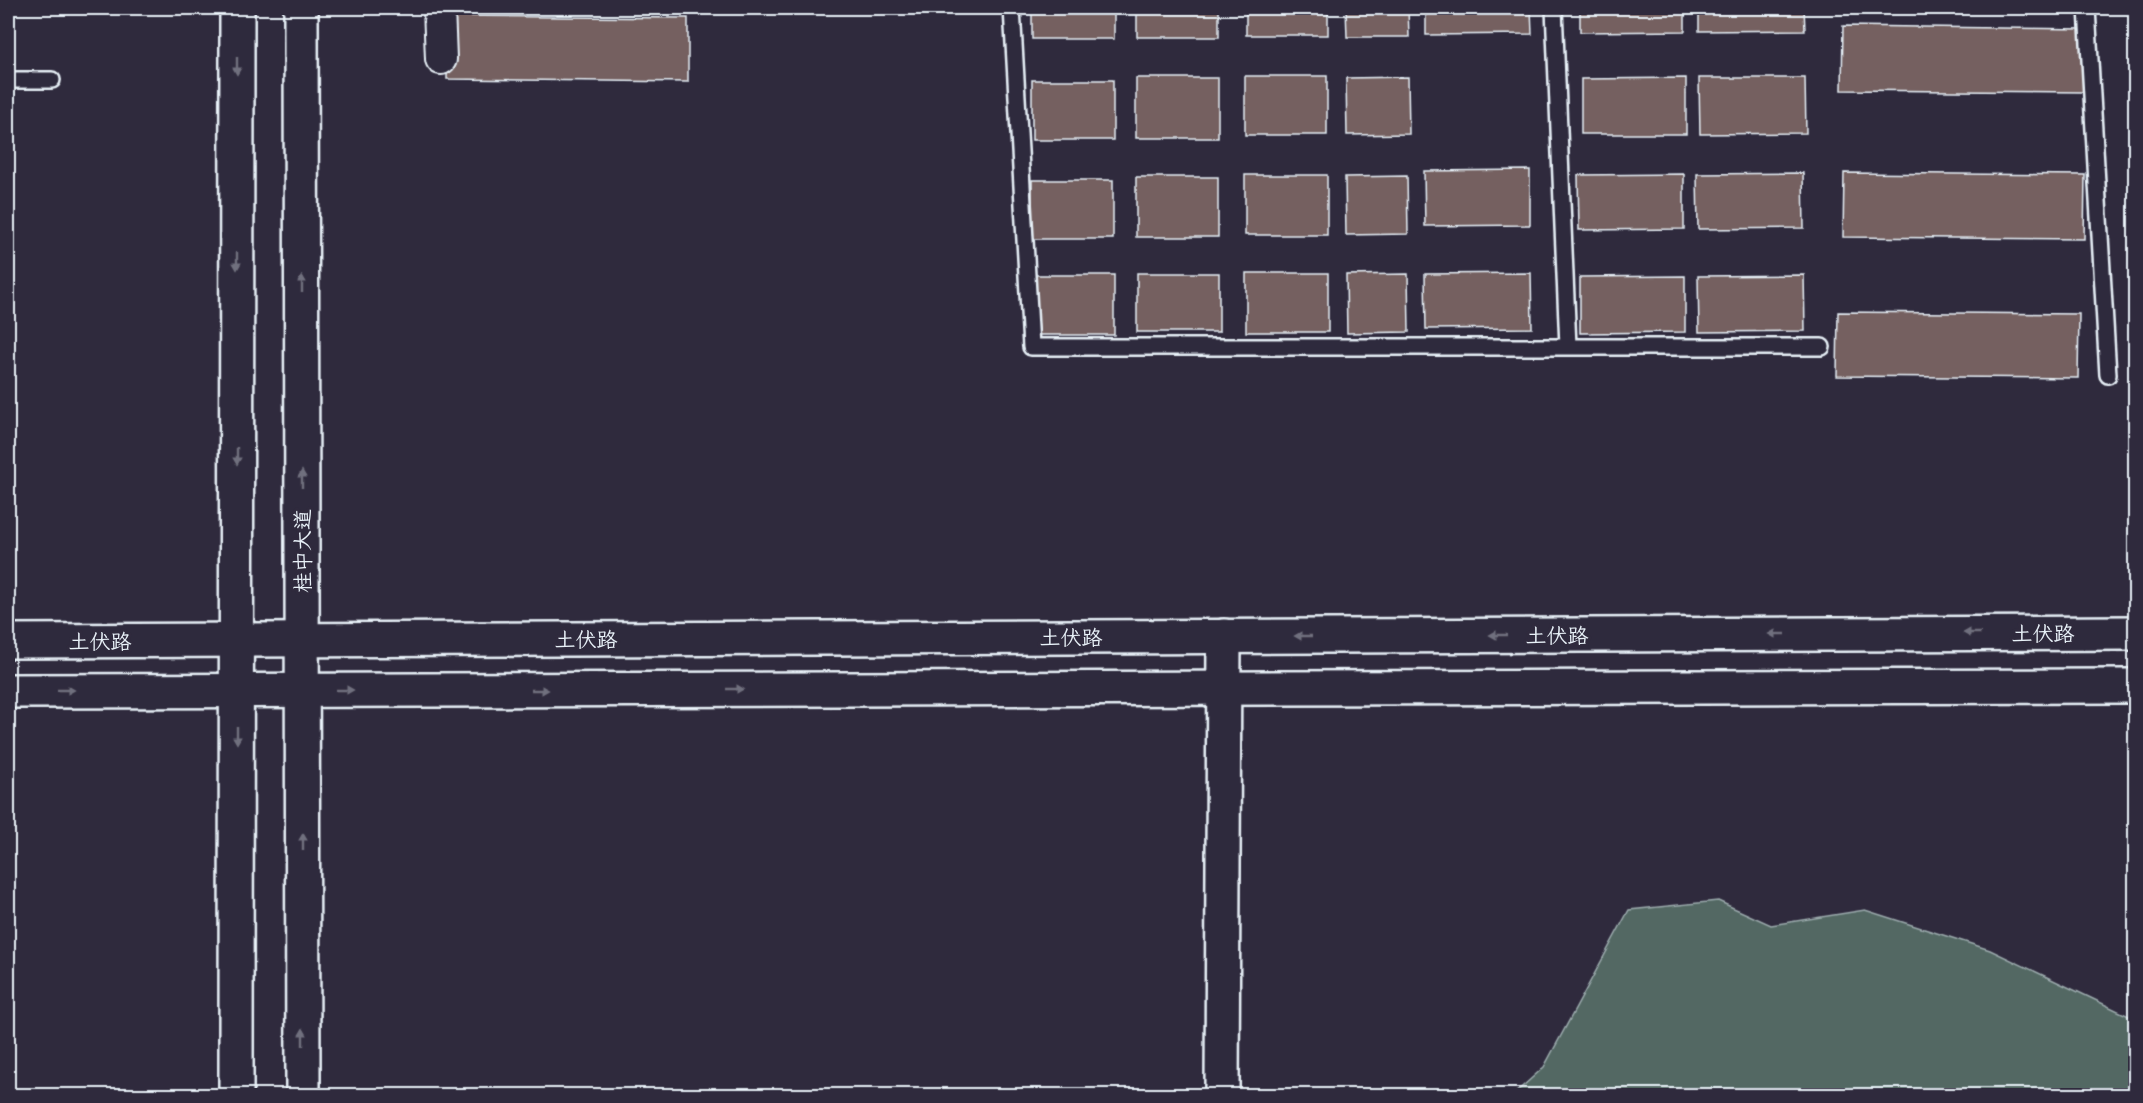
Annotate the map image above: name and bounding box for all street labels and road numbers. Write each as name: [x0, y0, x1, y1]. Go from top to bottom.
street label: 桂中大道: [289, 509, 316, 593]
street label: 土伏路: [2012, 620, 2075, 647]
street label: 土伏路: [1526, 622, 1589, 649]
street label: 土伏路: [1040, 624, 1103, 651]
street label: 土伏路: [555, 626, 618, 653]
street label: 土伏路: [69, 628, 132, 655]

